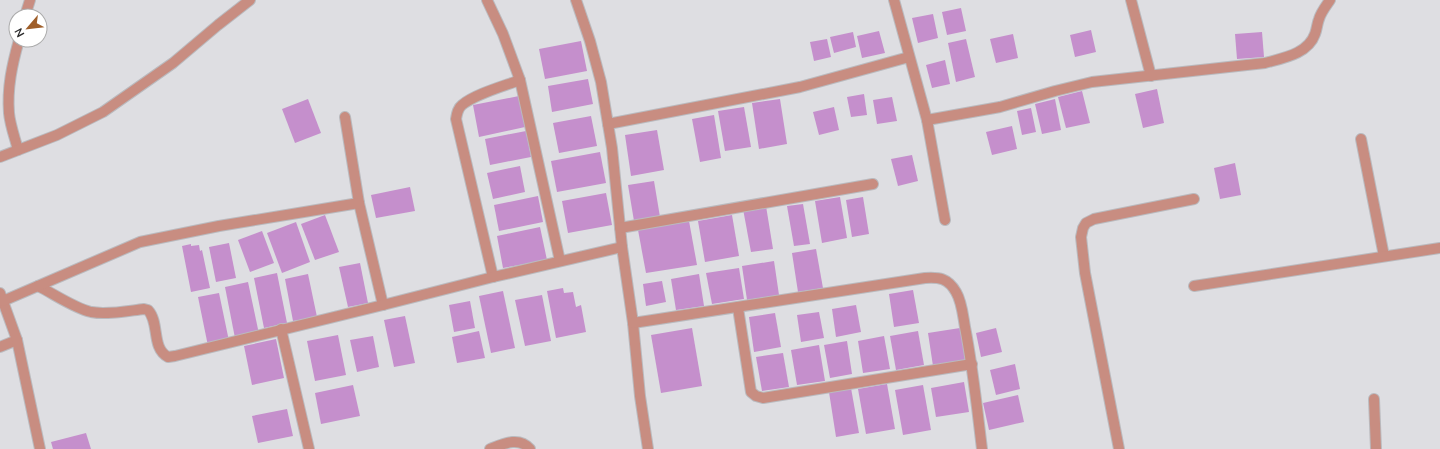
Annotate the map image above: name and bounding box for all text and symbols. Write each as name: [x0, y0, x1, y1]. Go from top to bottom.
north arrow: [8, 8, 48, 48]
text: N: [11, 25, 28, 40]

